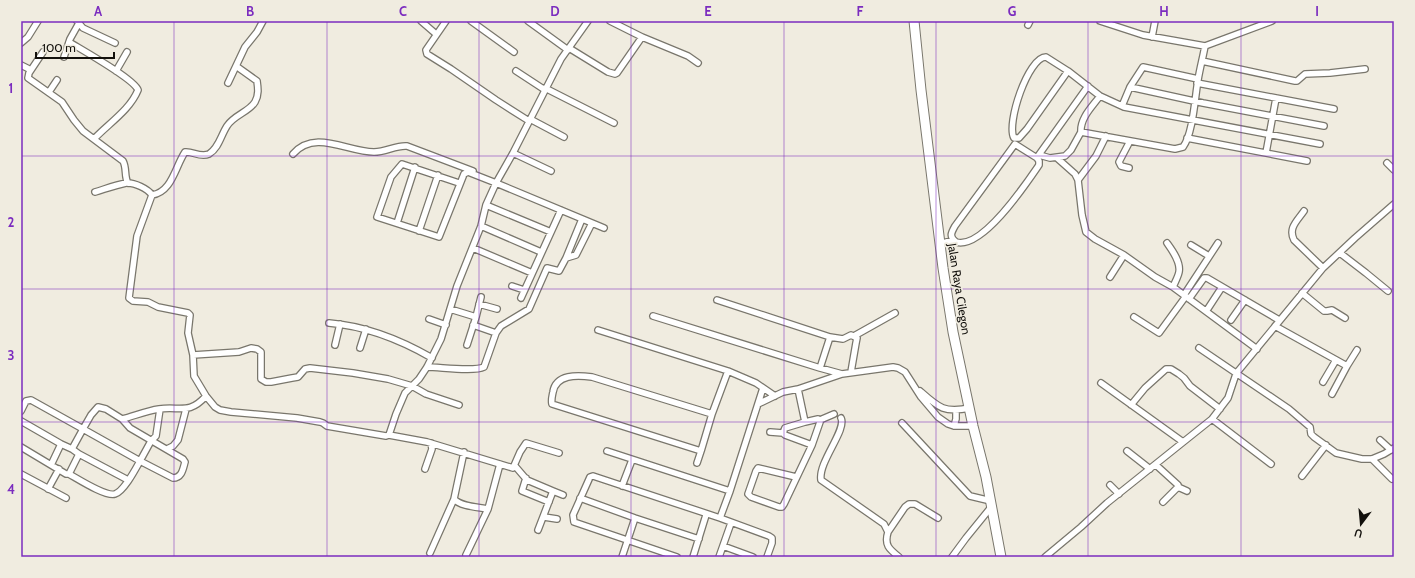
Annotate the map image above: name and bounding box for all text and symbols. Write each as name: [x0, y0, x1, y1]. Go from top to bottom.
text: A: [94, 3, 103, 19]
text: B: [246, 3, 254, 19]
text: C: [399, 3, 407, 19]
text: D: [550, 3, 560, 19]
text: E: [704, 3, 712, 19]
text: F: [857, 3, 864, 19]
text: G: [1008, 3, 1017, 19]
text: H: [1159, 3, 1169, 19]
text: I: [1315, 3, 1319, 19]
scale bar: [36, 34, 114, 60]
text: 100 m: [42, 40, 76, 55]
text: 1: [9, 80, 13, 96]
text: 2: [8, 214, 15, 230]
street label: Jalan Raya Cilegon: [945, 241, 974, 336]
text: 3: [7, 347, 15, 363]
text: 4: [7, 481, 15, 497]
north arrow: [1341, 504, 1381, 544]
text: U: [1352, 526, 1364, 541]

